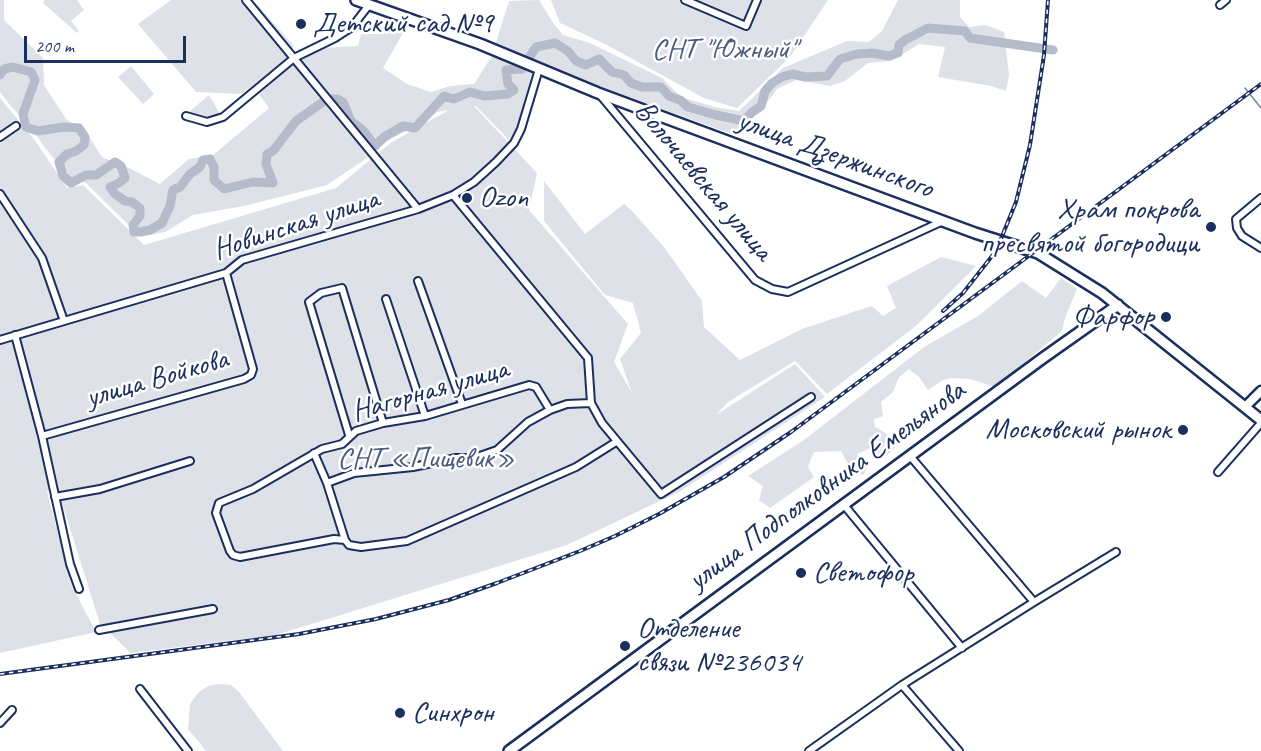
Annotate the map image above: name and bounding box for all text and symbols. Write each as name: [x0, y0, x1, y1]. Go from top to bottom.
place label: Детский сад №9: [313, 6, 493, 42]
marker: Детский сад №9: [294, 17, 308, 31]
scale bar: [27, 24, 189, 62]
park label: СНТ "Южный": [652, 32, 796, 68]
text: 200 m: [35, 35, 74, 57]
street label: Волочаевская улица: [626, 94, 780, 268]
street label: улица Дзержинского: [732, 103, 938, 207]
place label: Ozon: [479, 180, 528, 216]
street label: Новинская улица: [209, 181, 383, 269]
marker: Ozon: [460, 191, 474, 205]
place label: Храм покрова пресвятой богородици: [981, 192, 1199, 262]
marker: Храм покрова пресвятой богородици: [1204, 220, 1218, 234]
place label: Фарфор: [1073, 299, 1154, 335]
marker: Фарфор: [1159, 310, 1173, 324]
street label: улица Войкова: [82, 342, 232, 416]
street label: Нагорная улица: [348, 352, 512, 430]
street label: улица Подполковника Емельянова: [681, 373, 973, 599]
place label: Московский рынок: [986, 412, 1171, 448]
marker: Московский рынок: [1176, 423, 1190, 437]
park label: СНТ «Пищевик»: [337, 441, 515, 477]
place label: Светофор: [813, 555, 914, 591]
marker: Светофор: [794, 566, 808, 580]
place label: Отделение связи №236034: [637, 611, 801, 682]
marker: Отделение связи №236034: [618, 639, 632, 653]
place label: Синхрон: [412, 695, 494, 731]
marker: Синхрон: [393, 706, 407, 720]

